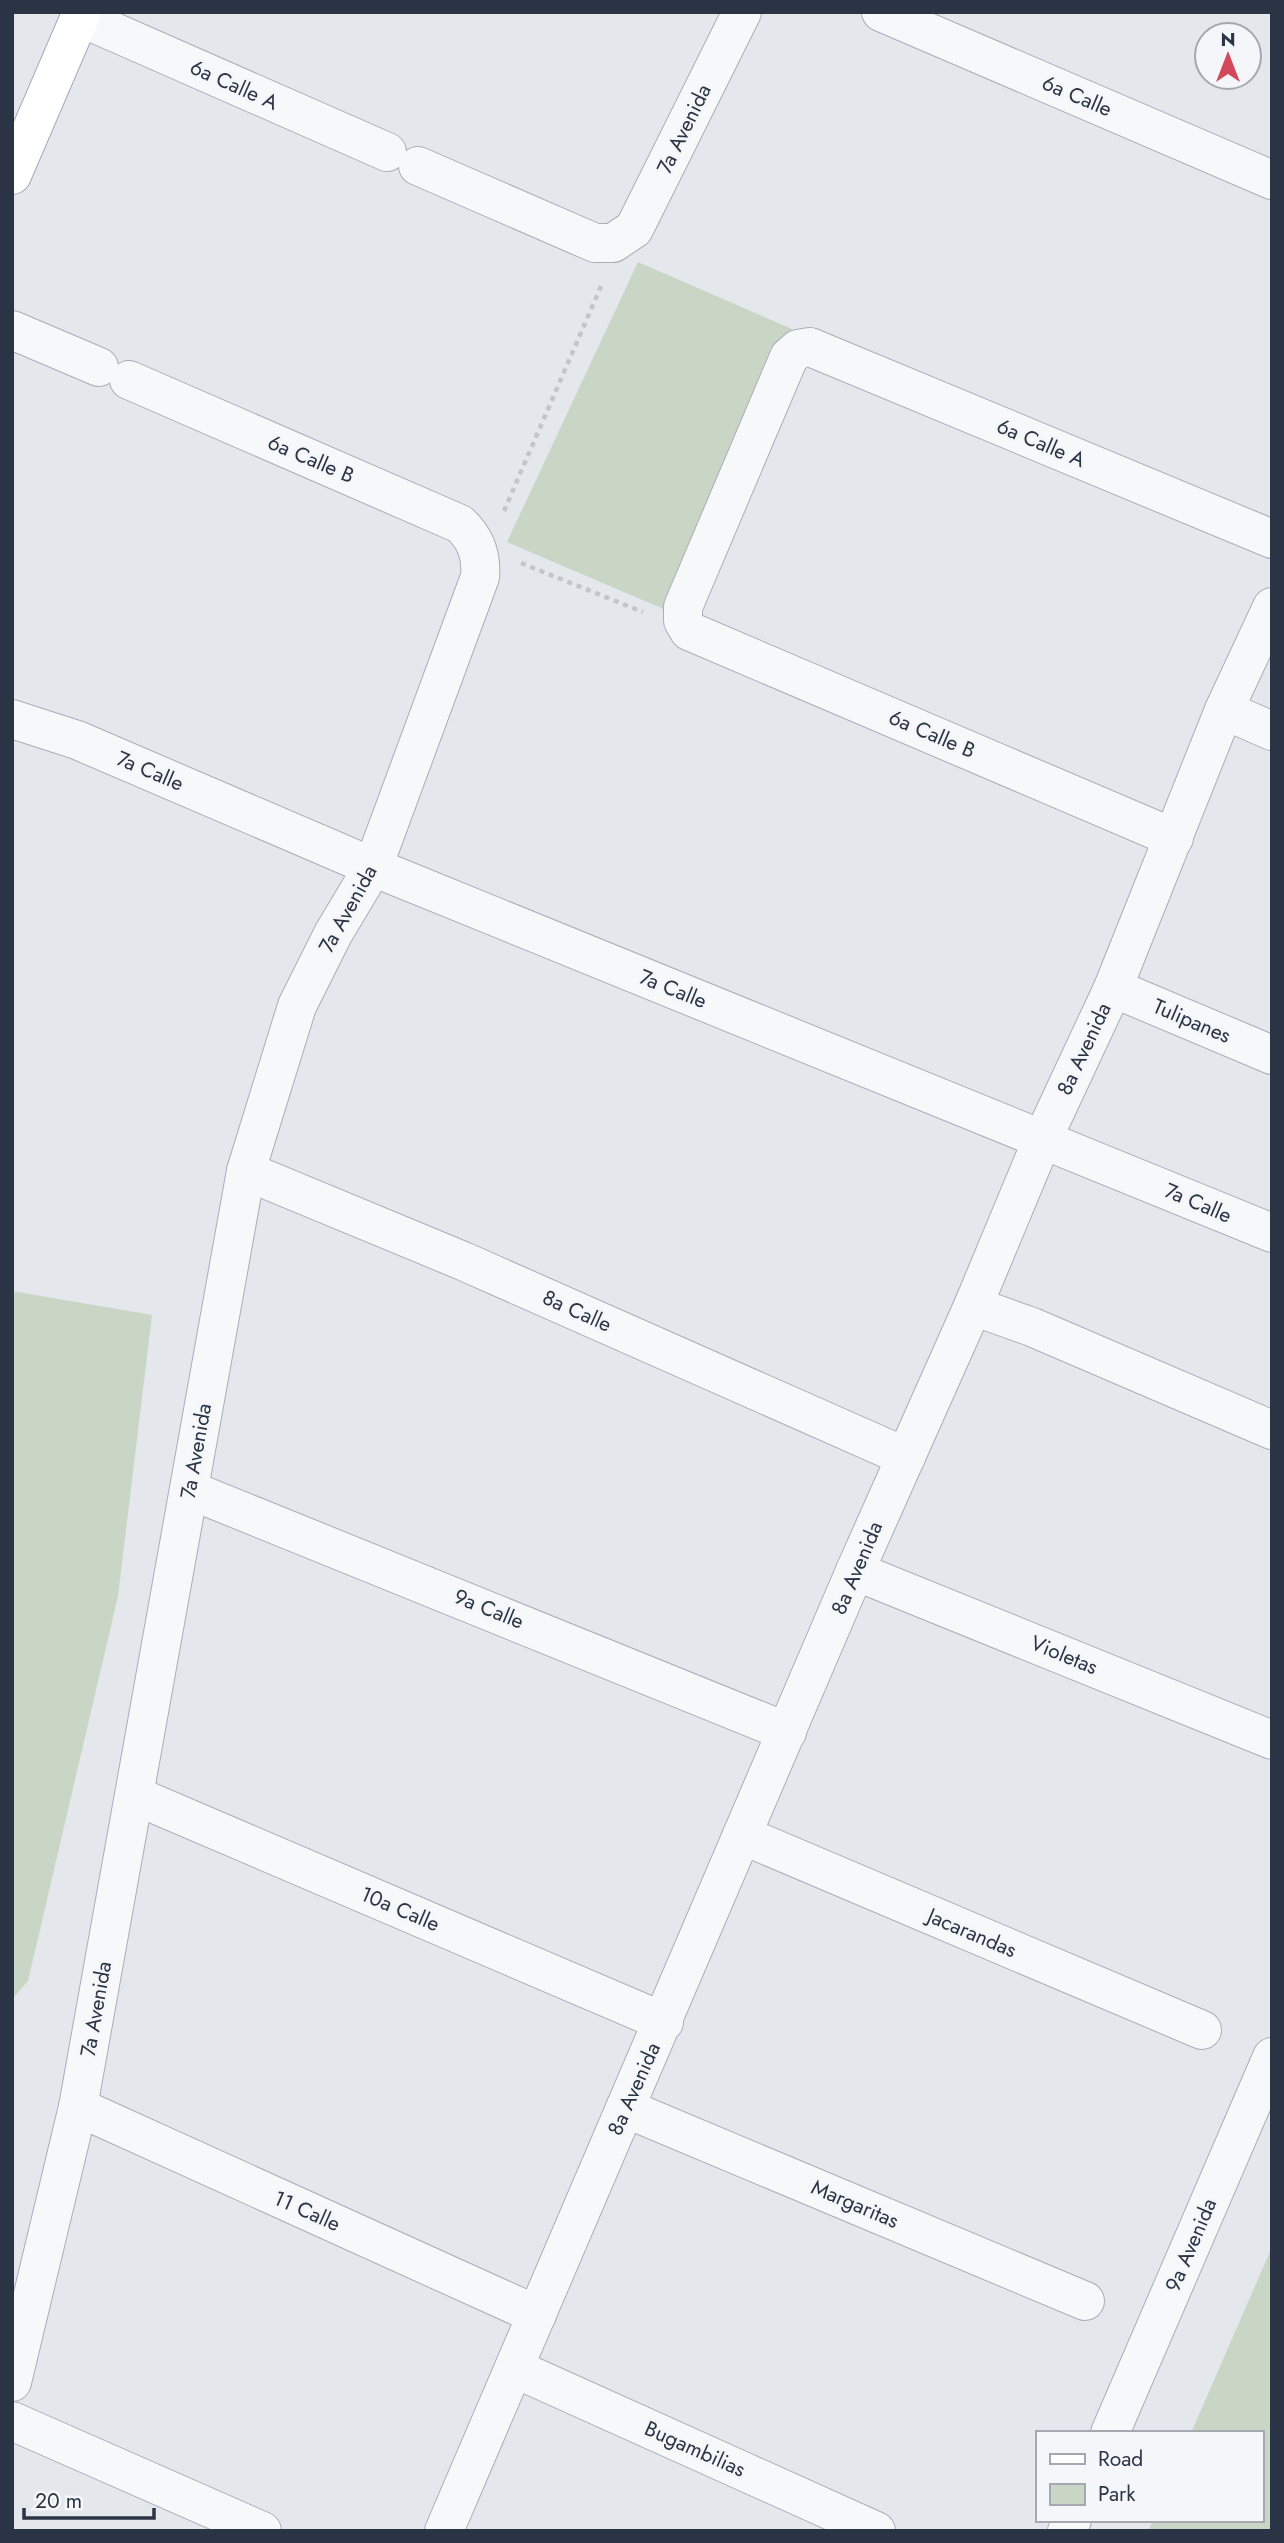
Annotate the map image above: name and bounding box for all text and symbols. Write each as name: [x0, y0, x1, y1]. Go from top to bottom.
north arrow: [1193, 21, 1263, 91]
text: N: [1220, 26, 1236, 53]
street label: 6a Calle A: [185, 52, 283, 118]
street label: 6a Calle: [1037, 68, 1117, 124]
street label: 7a Avenida: [649, 79, 719, 179]
street label: 6a Calle A: [992, 411, 1090, 475]
street label: 6a Calle B: [263, 427, 359, 491]
street label: 6a Calle B: [884, 702, 980, 766]
street label: 7a Calle: [112, 743, 188, 799]
street label: 7a Avenida: [312, 860, 384, 958]
street label: 7a Calle: [635, 962, 711, 1016]
street label: Tulipanes: [1148, 991, 1236, 1051]
street label: 8a Avenida: [1049, 998, 1119, 1100]
street label: 7a Calle: [1160, 1175, 1236, 1231]
street label: 8a Calle: [538, 1282, 617, 1340]
street label: 7a Avenida: [173, 1401, 219, 1501]
street label: 8a Avenida: [824, 1517, 890, 1619]
street label: 9a Calle: [450, 1581, 529, 1637]
street label: Violetas: [1026, 1628, 1102, 1682]
street label: 10a Calle: [356, 1879, 444, 1939]
street label: Jacarandas: [920, 1900, 1021, 1965]
street label: 7a Avenida: [73, 1959, 119, 2059]
street label: 8a Avenida: [600, 2038, 668, 2140]
street label: Margaritas: [807, 2172, 903, 2236]
street label: 11 Calle: [269, 2183, 345, 2239]
street label: 9a Avenida: [1158, 2194, 1224, 2296]
street label: Bugambilias: [640, 2413, 750, 2485]
legend: [1036, 2431, 1263, 2522]
text: Road: [1098, 2444, 1143, 2474]
scale bar: [24, 2476, 154, 2520]
text: Park: [1098, 2479, 1136, 2509]
text: 20 m: [35, 2486, 82, 2516]

